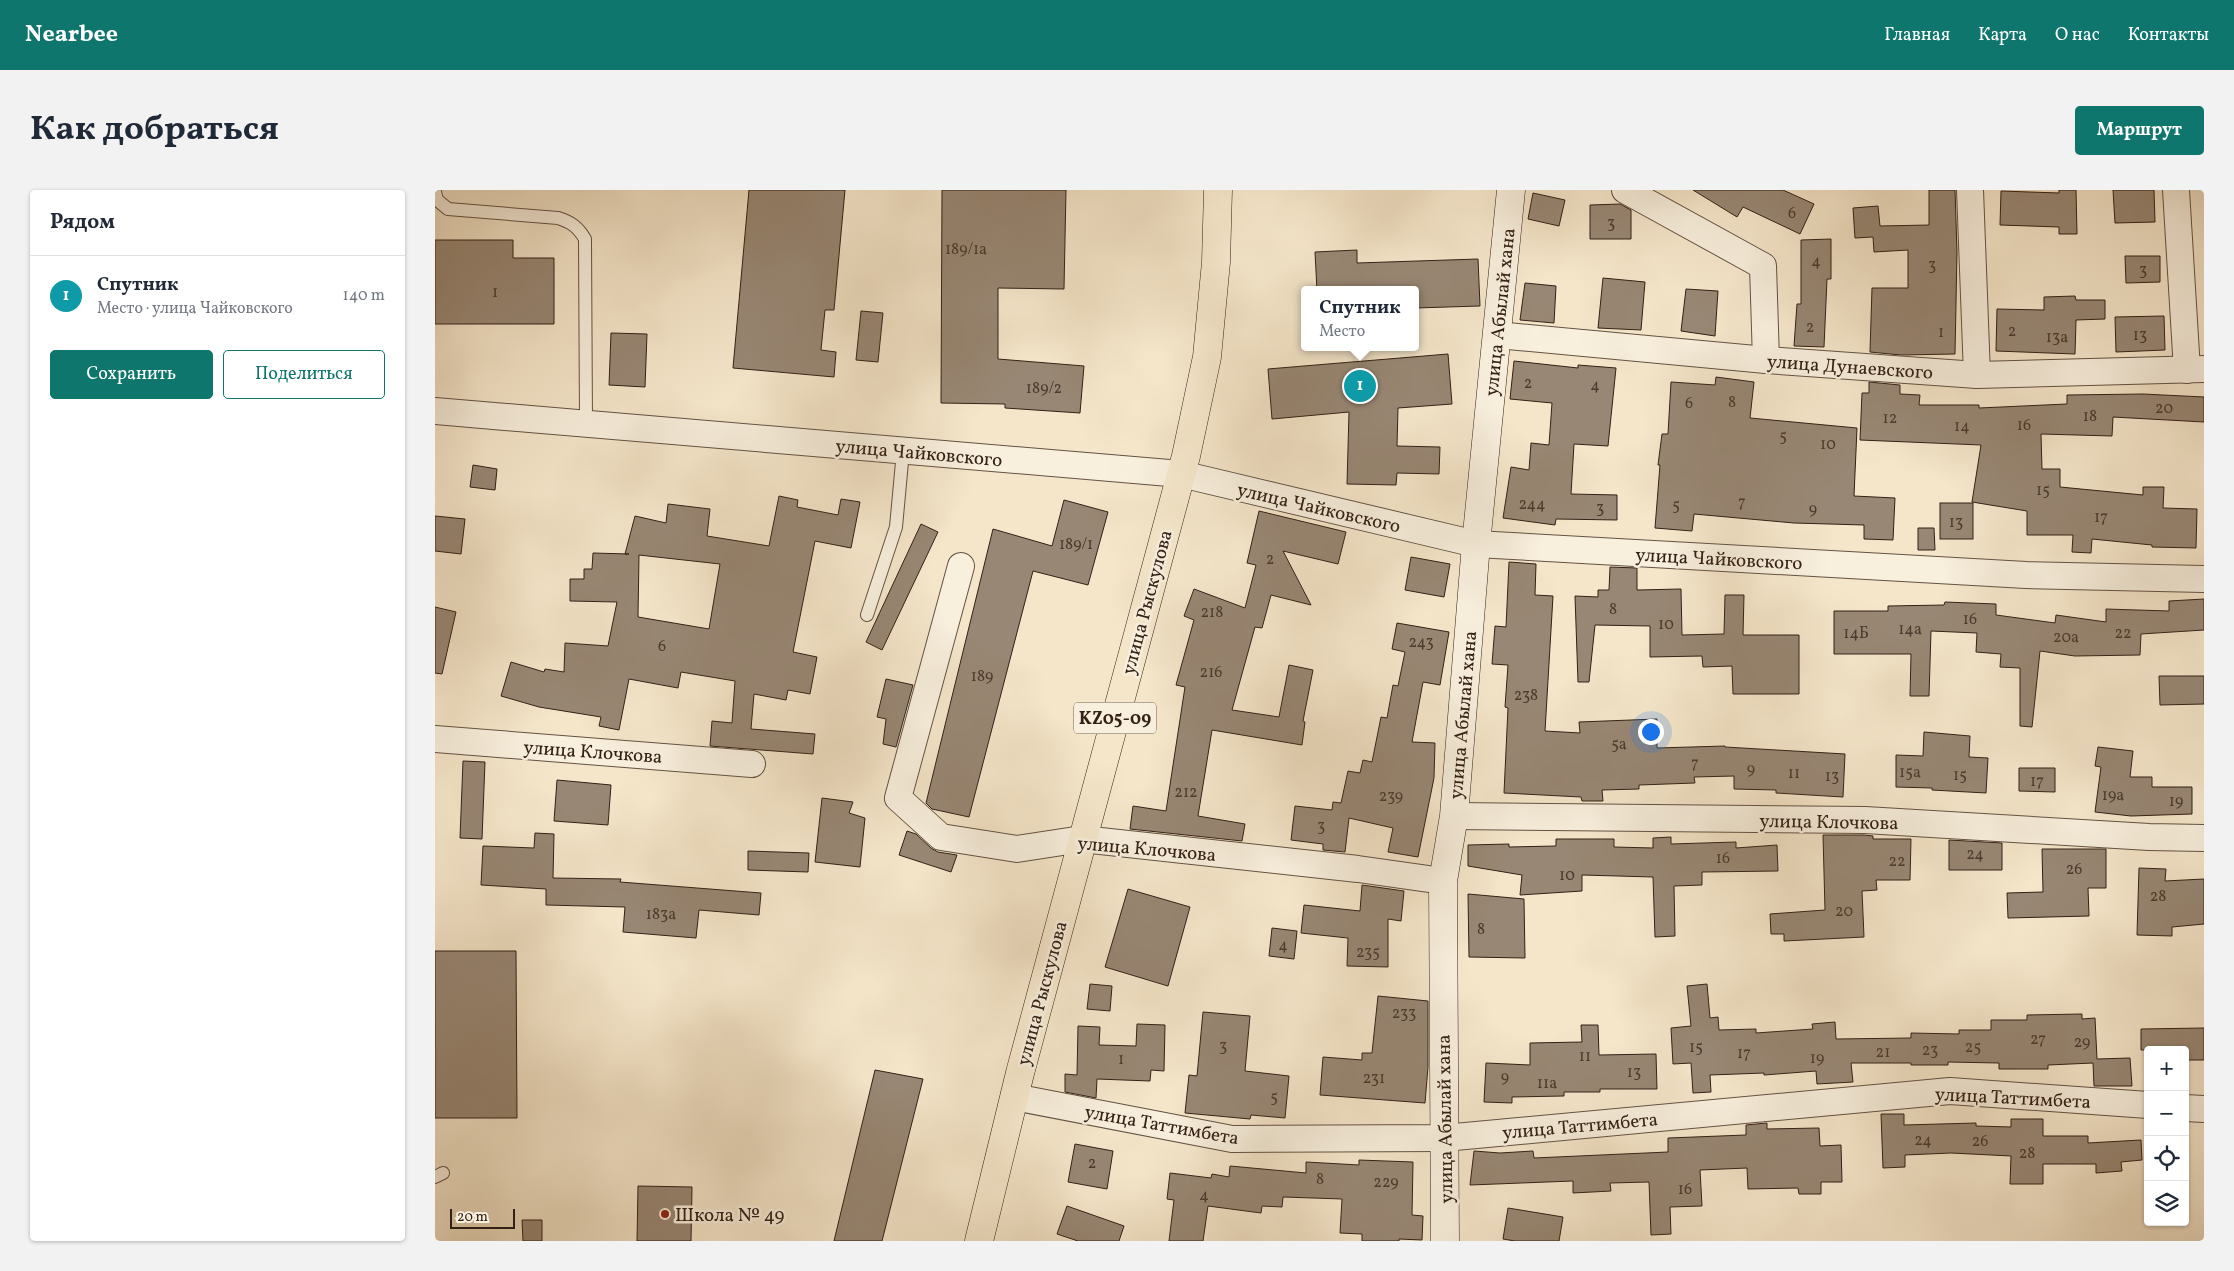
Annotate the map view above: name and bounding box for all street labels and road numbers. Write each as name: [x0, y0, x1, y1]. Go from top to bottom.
street label: улица Абылай хана: [1479, 227, 1523, 398]
street label: улица Дунаевского: [1766, 349, 1934, 387]
street label: улица Чайковского: [834, 434, 1003, 474]
street label: улица Чайковского: [1234, 477, 1403, 540]
street label: улица Рыскулова: [1116, 527, 1180, 678]
street label: улица Чайковского: [1635, 543, 1803, 577]
street label: улица Абылай хана: [1444, 630, 1484, 801]
road number: KZ05-09: [1074, 702, 1156, 734]
street label: улица Клочкова: [522, 735, 663, 771]
street label: улица Клочкова: [1759, 809, 1899, 837]
street label: улица Клочкова: [1076, 831, 1217, 869]
street label: улица Рыскулова: [1011, 918, 1075, 1069]
street label: улица Абылай хана: [1432, 1034, 1460, 1204]
street label: улица Таттимбета: [1934, 1082, 2092, 1116]
street label: улица Таттимбета: [1082, 1100, 1241, 1152]
street label: улица Таттимбета: [1501, 1107, 1659, 1147]

